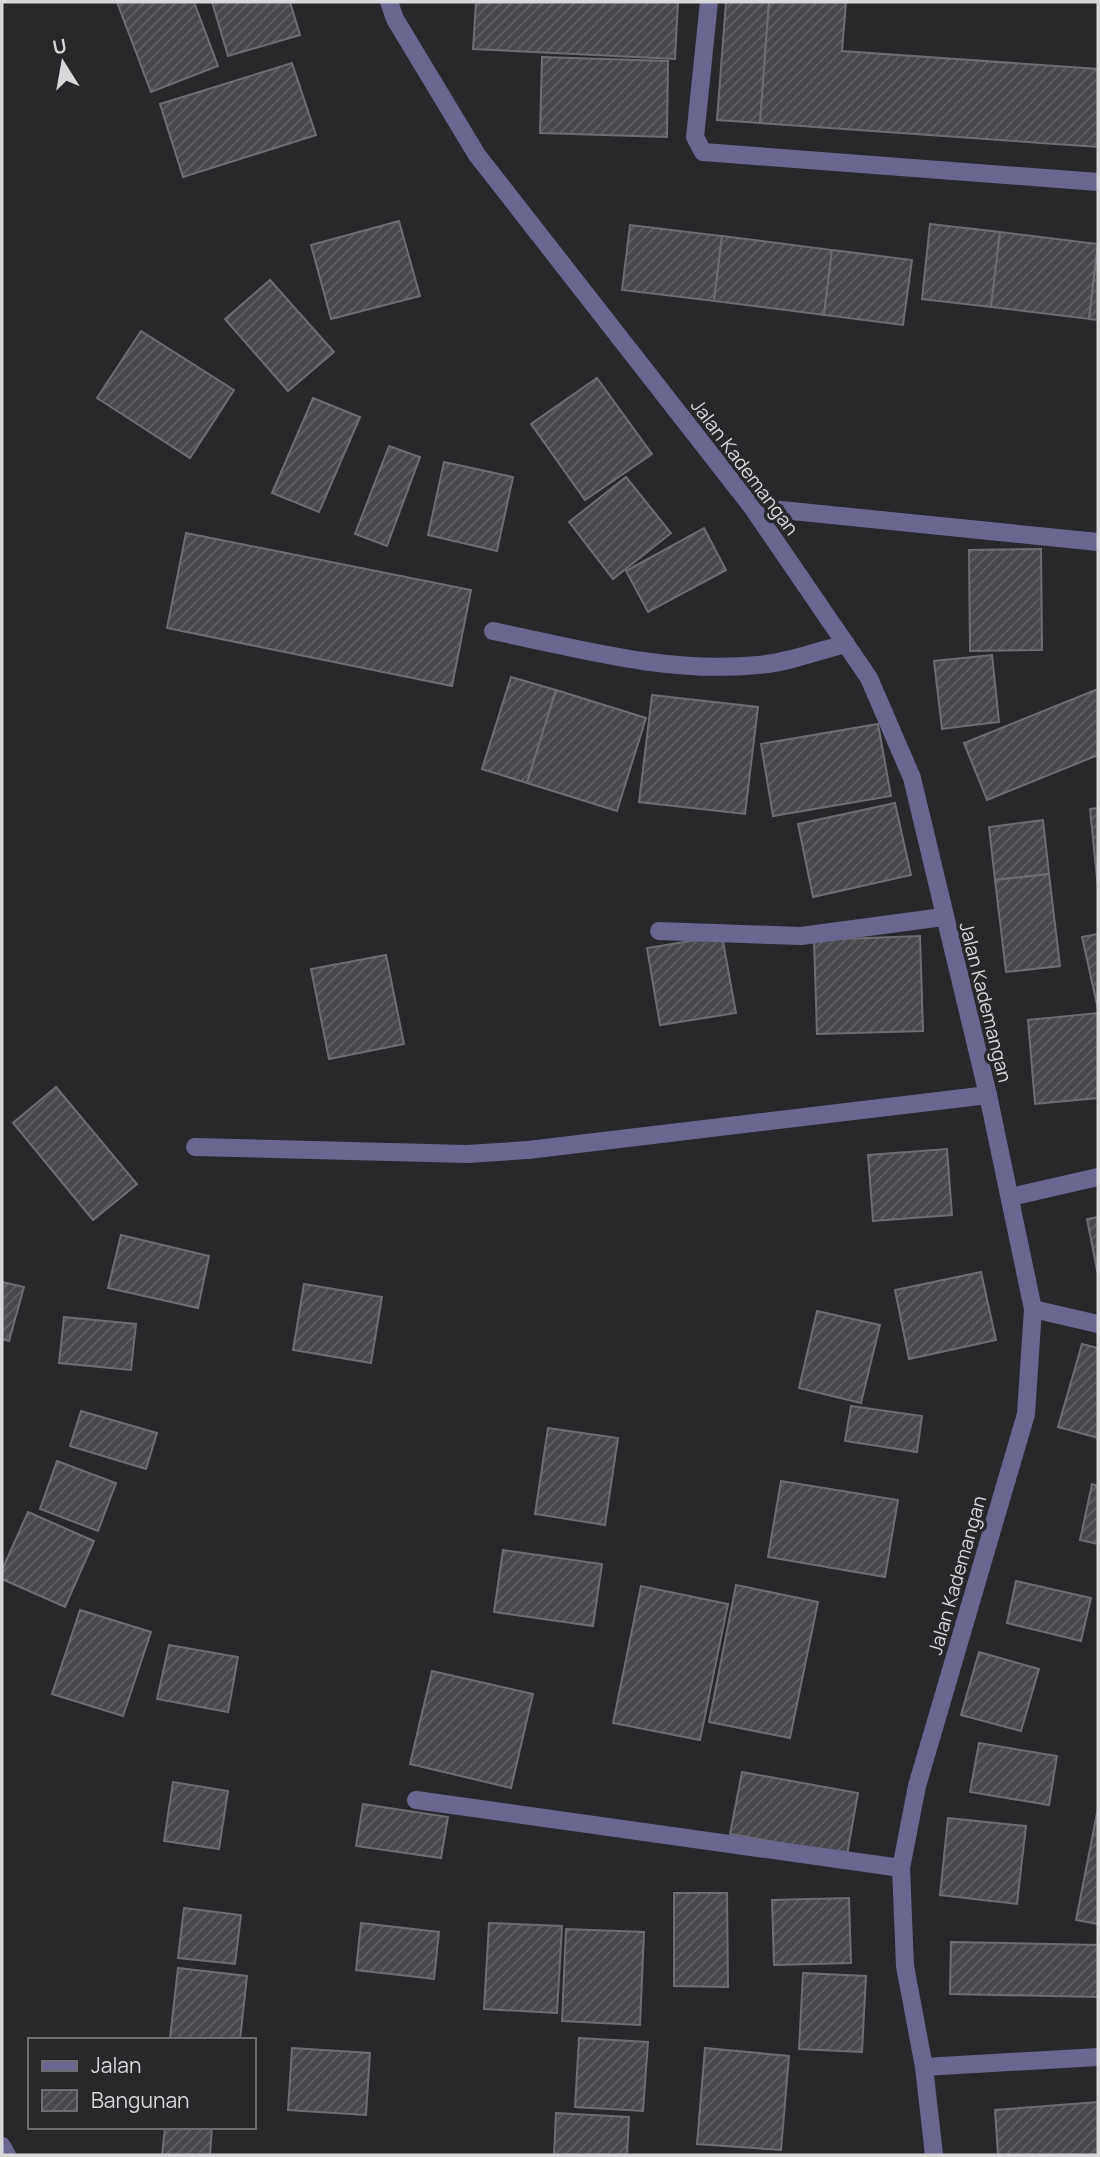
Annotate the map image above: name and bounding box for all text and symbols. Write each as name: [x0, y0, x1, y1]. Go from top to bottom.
north arrow: [28, 28, 98, 98]
text: U: [51, 32, 69, 60]
street label: Jalan Kademangan: [685, 394, 805, 540]
street label: Jalan Kademangan: [954, 919, 1018, 1085]
street label: Jalan Kademangan: [922, 1492, 992, 1658]
legend: [28, 2038, 256, 2129]
text: Jalan: [91, 2051, 141, 2079]
text: Bangunan: [91, 2086, 190, 2114]

